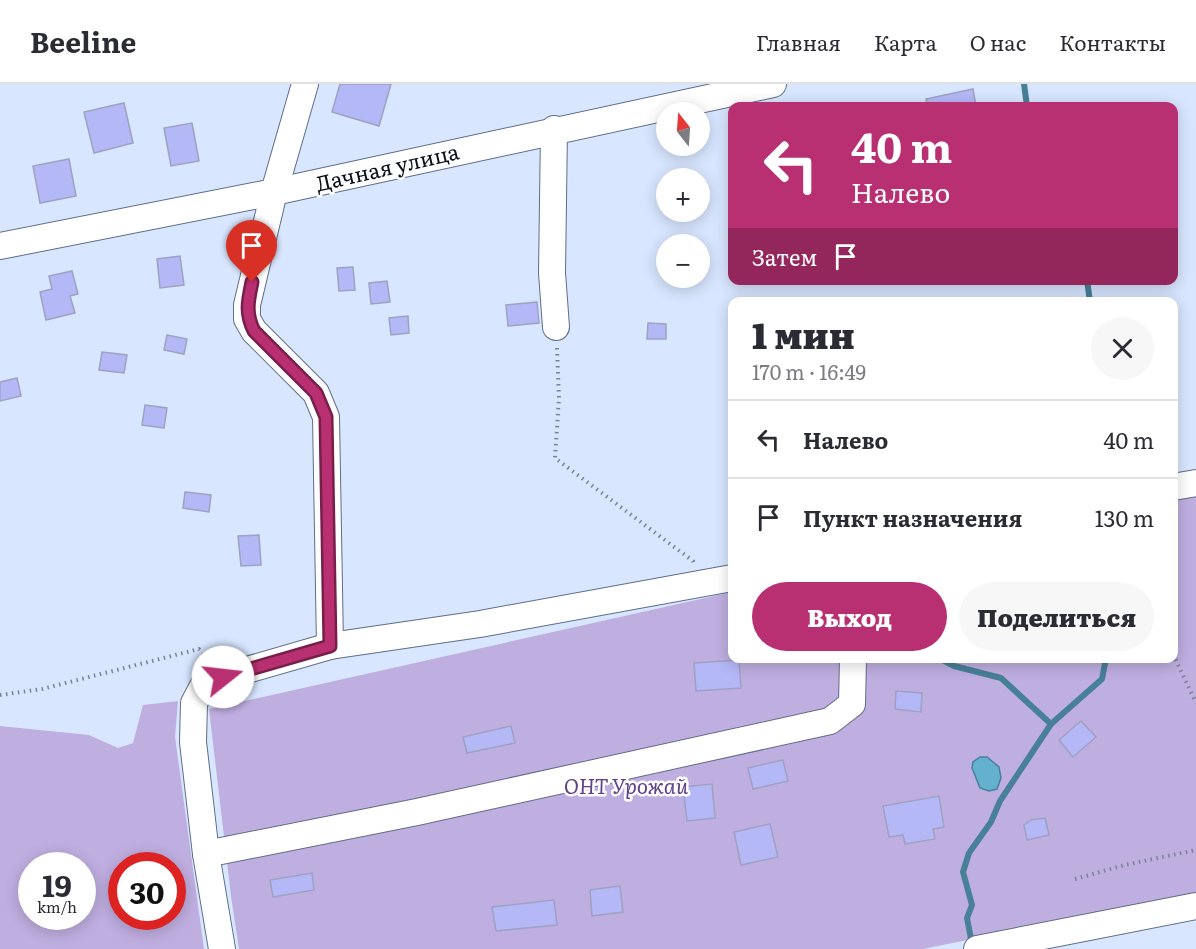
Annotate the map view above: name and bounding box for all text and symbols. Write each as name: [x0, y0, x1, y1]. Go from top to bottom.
text: Beeline: [30, 20, 136, 62]
text: Главная: [756, 26, 841, 57]
text: Карта: [874, 26, 937, 57]
text: О нас: [970, 26, 1026, 57]
text: Контакты: [1059, 26, 1166, 57]
north arrow: [656, 102, 710, 156]
map controls: [656, 102, 710, 288]
text: 40 m: [851, 114, 952, 176]
icon: left: [752, 126, 830, 204]
street label: Дачная улица: [312, 134, 462, 198]
button: +: [656, 168, 710, 222]
text: Налево: [851, 171, 950, 211]
pin: [226, 220, 277, 282]
icon: arrive: [235, 229, 268, 262]
button: −: [656, 234, 710, 288]
text: Затем: [752, 240, 817, 273]
icon: arrive: [829, 240, 862, 273]
text: 1 мин: [752, 307, 855, 360]
button: close: [1091, 317, 1154, 380]
text: 170 m · 16:49: [752, 356, 866, 386]
icon: left: [752, 423, 785, 456]
text: Налево: [803, 423, 888, 456]
text: 40 m: [1103, 423, 1154, 456]
icon: arrive: [752, 501, 785, 534]
text: Пункт назначения: [803, 501, 1022, 534]
text: 130 m: [1095, 501, 1154, 534]
button: Выход: [752, 582, 947, 651]
button: Поделиться: [959, 582, 1154, 651]
position arrow: [191, 645, 255, 709]
park label: ОНТ Урожай: [564, 769, 689, 800]
speed limit sign: 30: [108, 852, 186, 930]
text: 19: [42, 862, 72, 906]
text: km/h: [37, 895, 77, 918]

